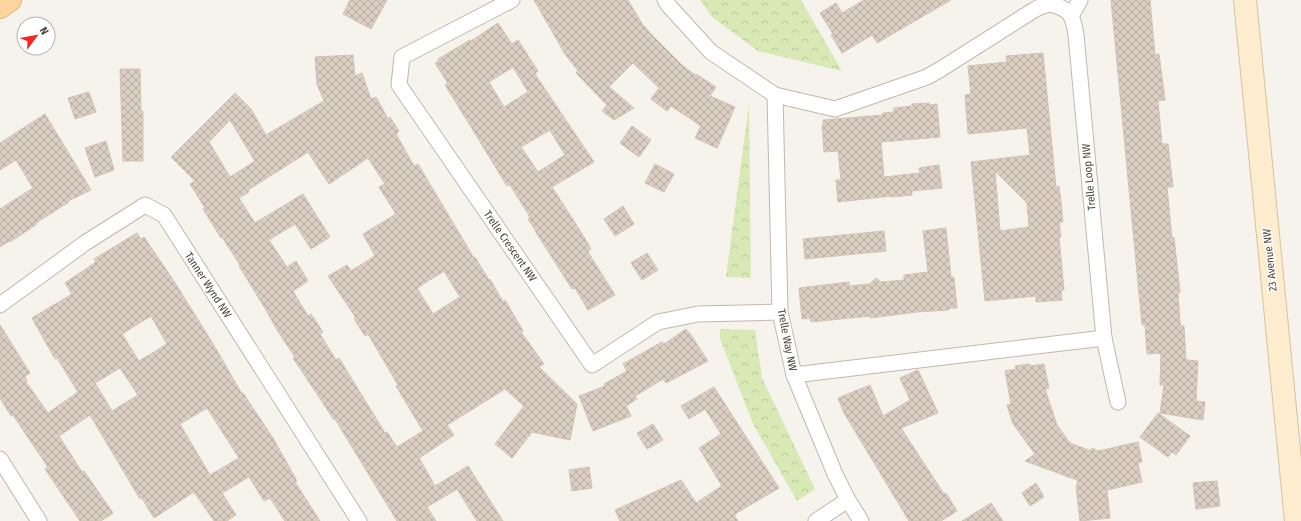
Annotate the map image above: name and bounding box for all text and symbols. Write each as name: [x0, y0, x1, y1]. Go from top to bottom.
north arrow: [16, 16, 56, 56]
text: N: [37, 25, 51, 37]
street label: Trelle Loop NW: [1080, 143, 1098, 211]
street label: Trelle Crescent NW: [481, 208, 539, 284]
street label: 23 Avenue NW: [1260, 228, 1280, 292]
street label: Tanner Wynd NW: [182, 250, 234, 320]
street label: Trelle Way NW: [775, 308, 799, 372]

